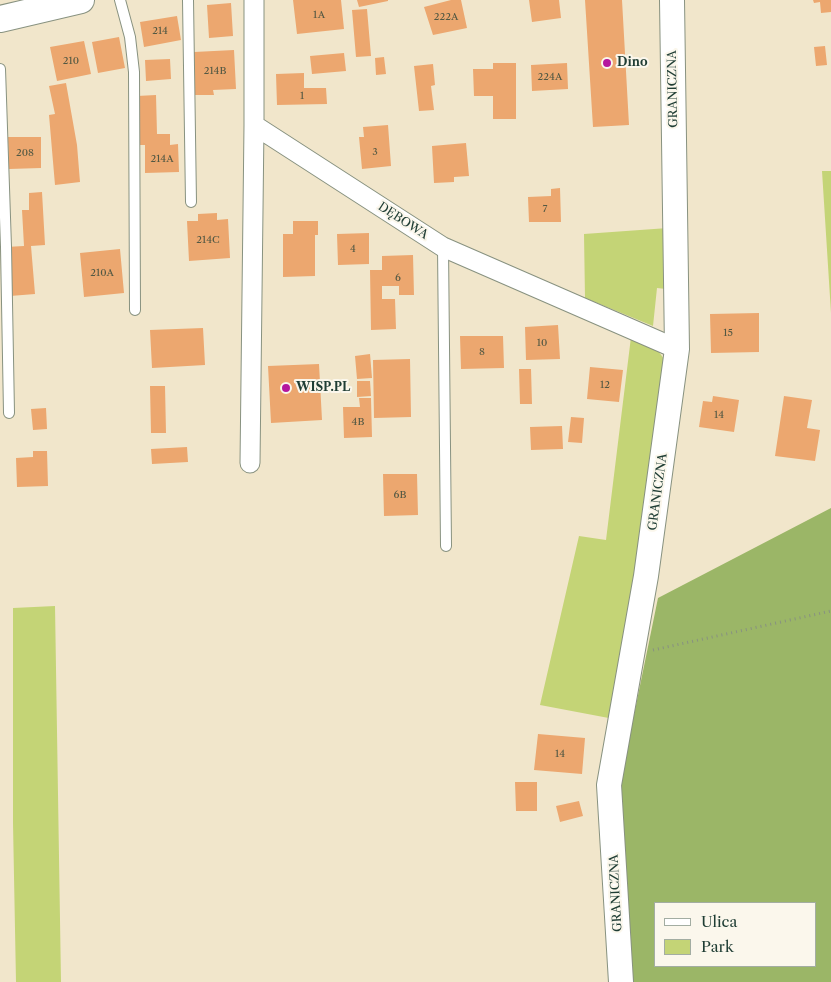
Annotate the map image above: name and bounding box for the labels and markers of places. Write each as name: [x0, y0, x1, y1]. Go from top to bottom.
place label: Dino: [617, 56, 648, 70]
marker: Dino: [601, 57, 613, 69]
place label: WISP.PL: [296, 381, 350, 395]
marker: WISP.PL: [280, 382, 292, 394]

